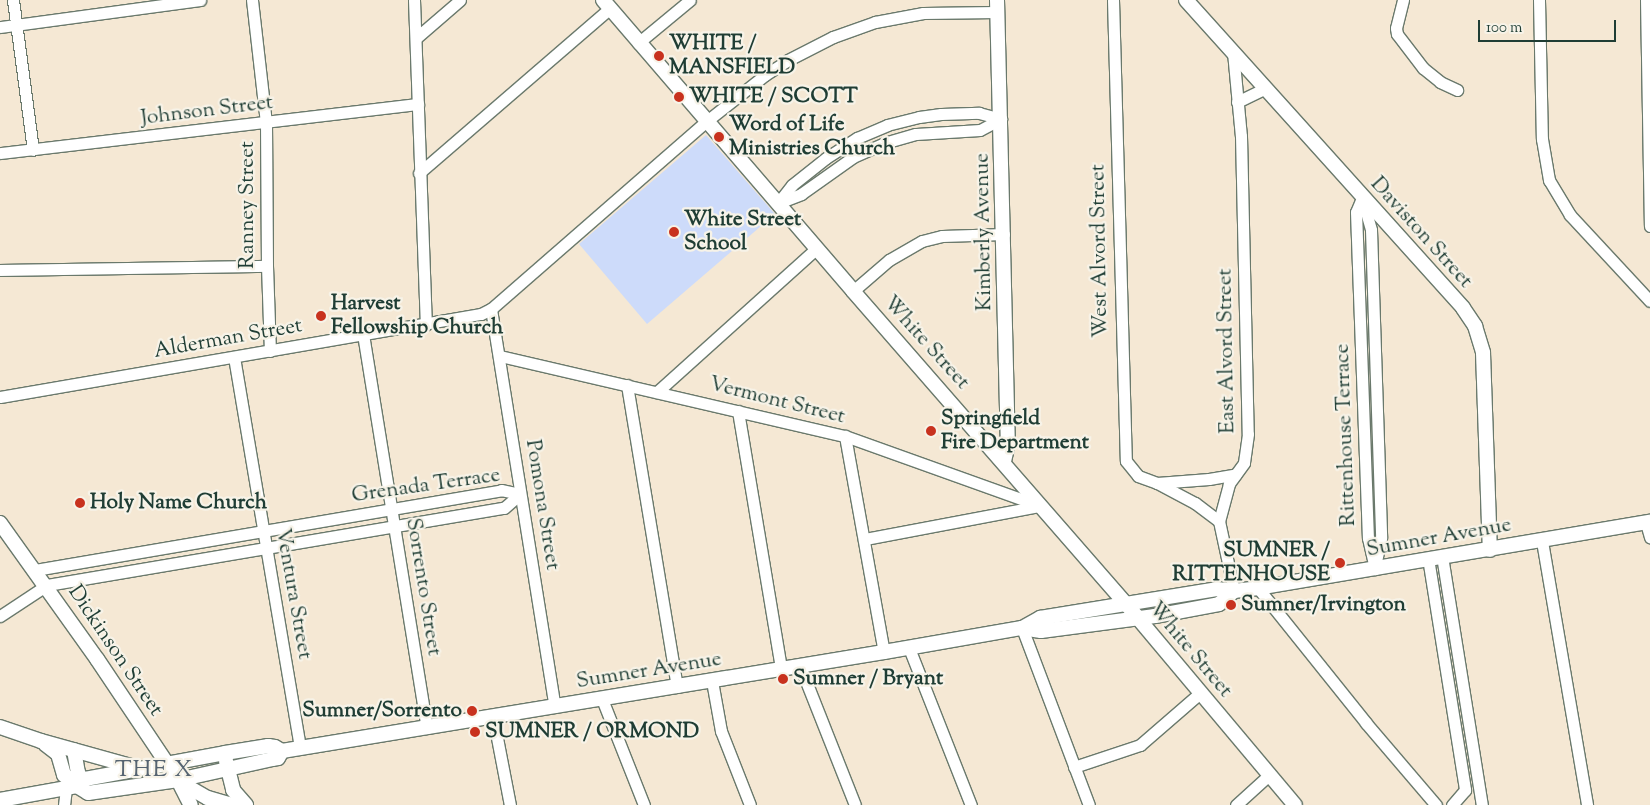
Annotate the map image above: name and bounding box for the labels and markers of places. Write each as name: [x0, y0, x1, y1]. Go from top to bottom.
place label: WHITE / MANSFIELD: [669, 31, 795, 81]
marker: WHITE / MANSFIELD: [653, 50, 665, 62]
place label: WHITE / SCOTT: [689, 84, 858, 110]
marker: WHITE / SCOTT: [673, 91, 685, 103]
place label: Word of Life Ministries Church: [729, 112, 895, 162]
marker: Word of Life Ministries Church: [713, 131, 725, 143]
place label: White Street School: [684, 207, 801, 257]
marker: White Street School: [668, 226, 680, 238]
place label: Harvest Fellowship Church: [331, 291, 503, 341]
marker: Harvest Fellowship Church: [315, 310, 327, 322]
place label: Springfield Fire Department: [941, 406, 1089, 456]
marker: Springfield Fire Department: [925, 425, 937, 437]
place label: Holy Name Church: [90, 490, 267, 516]
marker: Holy Name Church: [74, 497, 86, 509]
place label: SUMNER / RITTENHOUSE: [1172, 538, 1330, 588]
marker: SUMNER / RITTENHOUSE: [1334, 557, 1346, 569]
place label: Sumner/Irvington: [1241, 592, 1406, 618]
marker: Sumner/Irvington: [1225, 599, 1237, 611]
place label: Sumner / Bryant: [793, 666, 943, 692]
marker: Sumner / Bryant: [777, 673, 789, 685]
place label: Sumner/Sorrento: [302, 698, 462, 724]
marker: Sumner/Sorrento: [466, 705, 478, 717]
place label: SUMNER / ORMOND: [485, 719, 699, 745]
marker: SUMNER / ORMOND: [469, 726, 481, 738]

